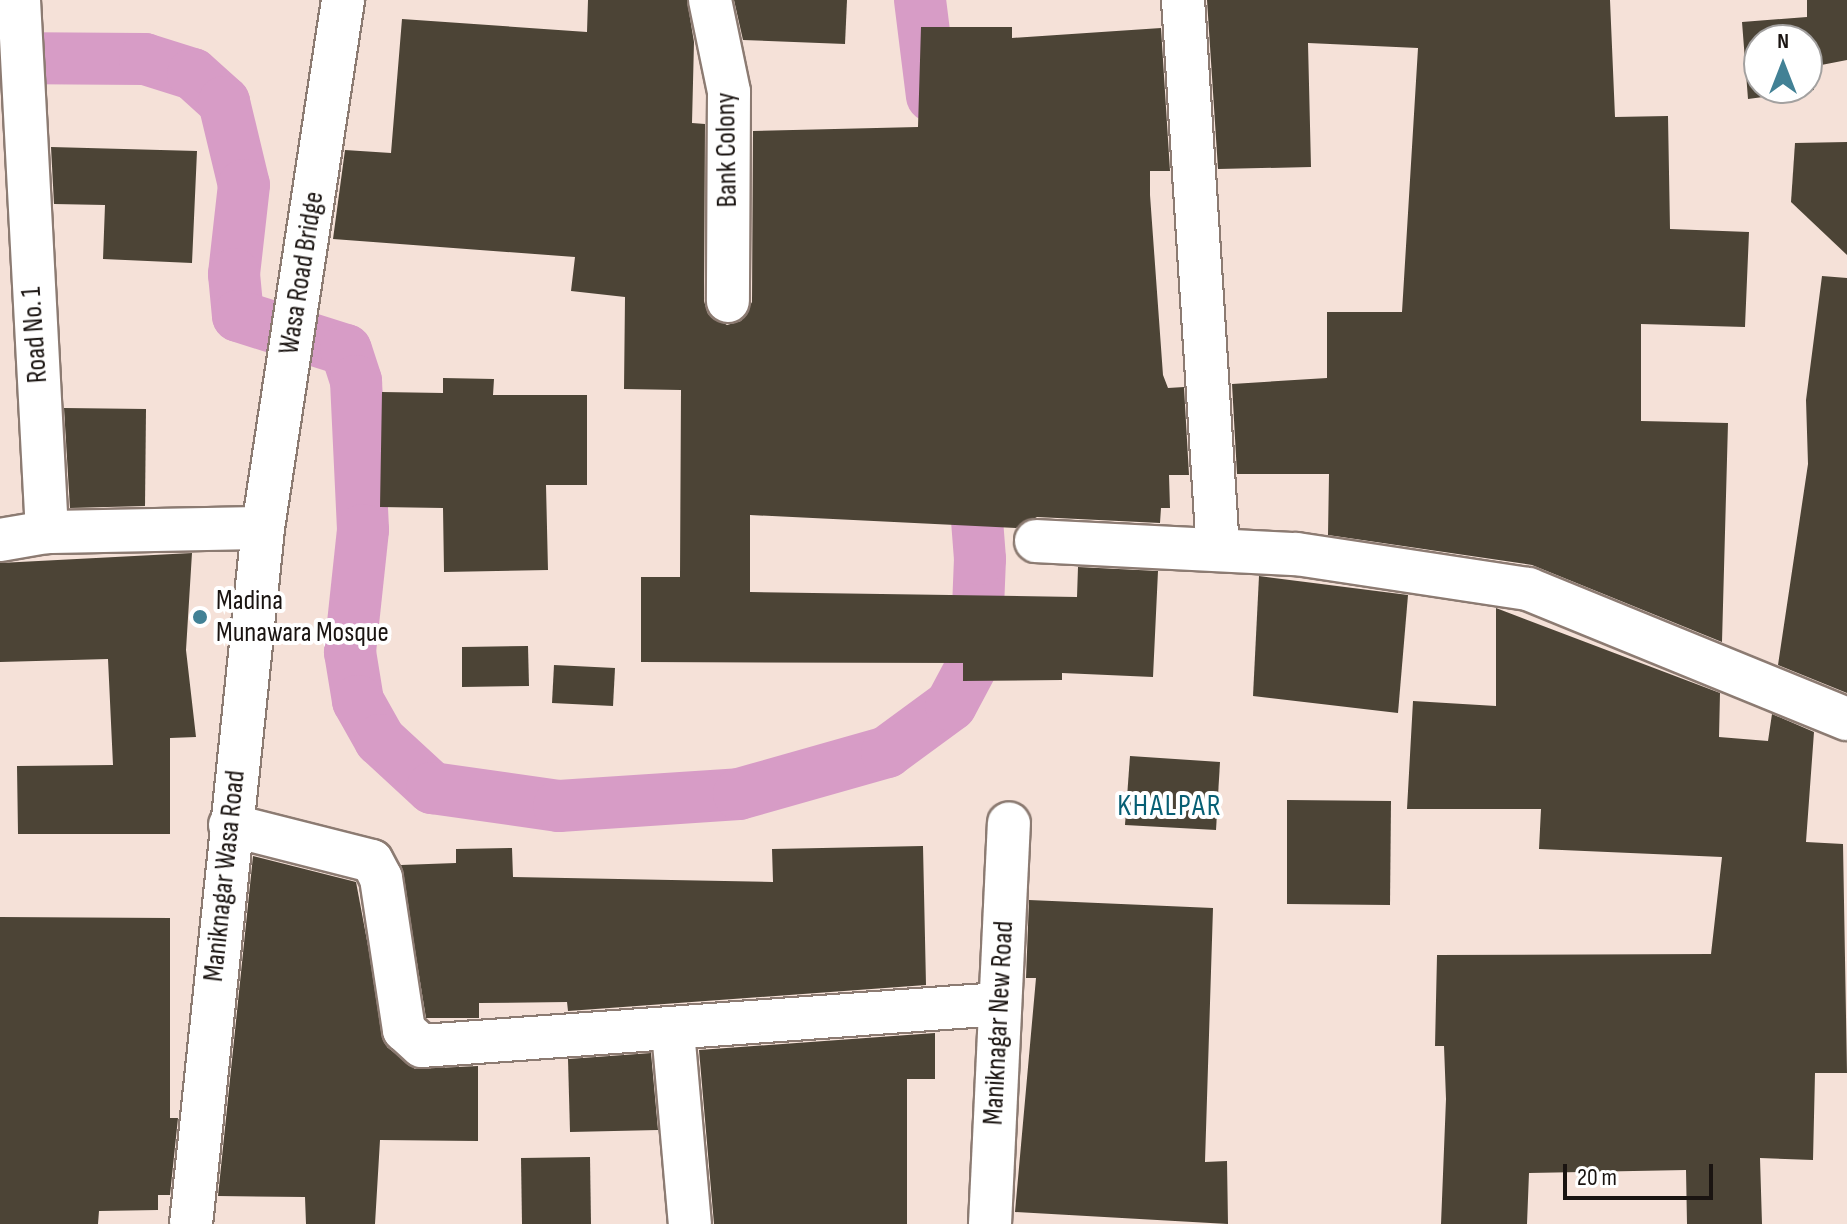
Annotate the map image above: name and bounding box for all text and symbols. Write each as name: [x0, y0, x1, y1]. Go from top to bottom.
north arrow: [1743, 24, 1823, 104]
text: N: [1777, 28, 1789, 55]
street label: Bank Colony: [709, 92, 745, 208]
street label: Wasa Road Bridge: [273, 189, 331, 357]
street label: Road No. 1: [15, 286, 55, 384]
place label: Madina Munawara Mosque: [216, 584, 389, 650]
marker: Madina Munawara Mosque: [191, 608, 209, 626]
street label: Maniknagar Wasa Road: [197, 769, 253, 983]
district label: KHALPAR: [1117, 788, 1223, 824]
street label: Maniknagar New Road: [977, 920, 1021, 1126]
scale bar: [1567, 1148, 1717, 1198]
text: 20 m: [1577, 1163, 1617, 1192]

